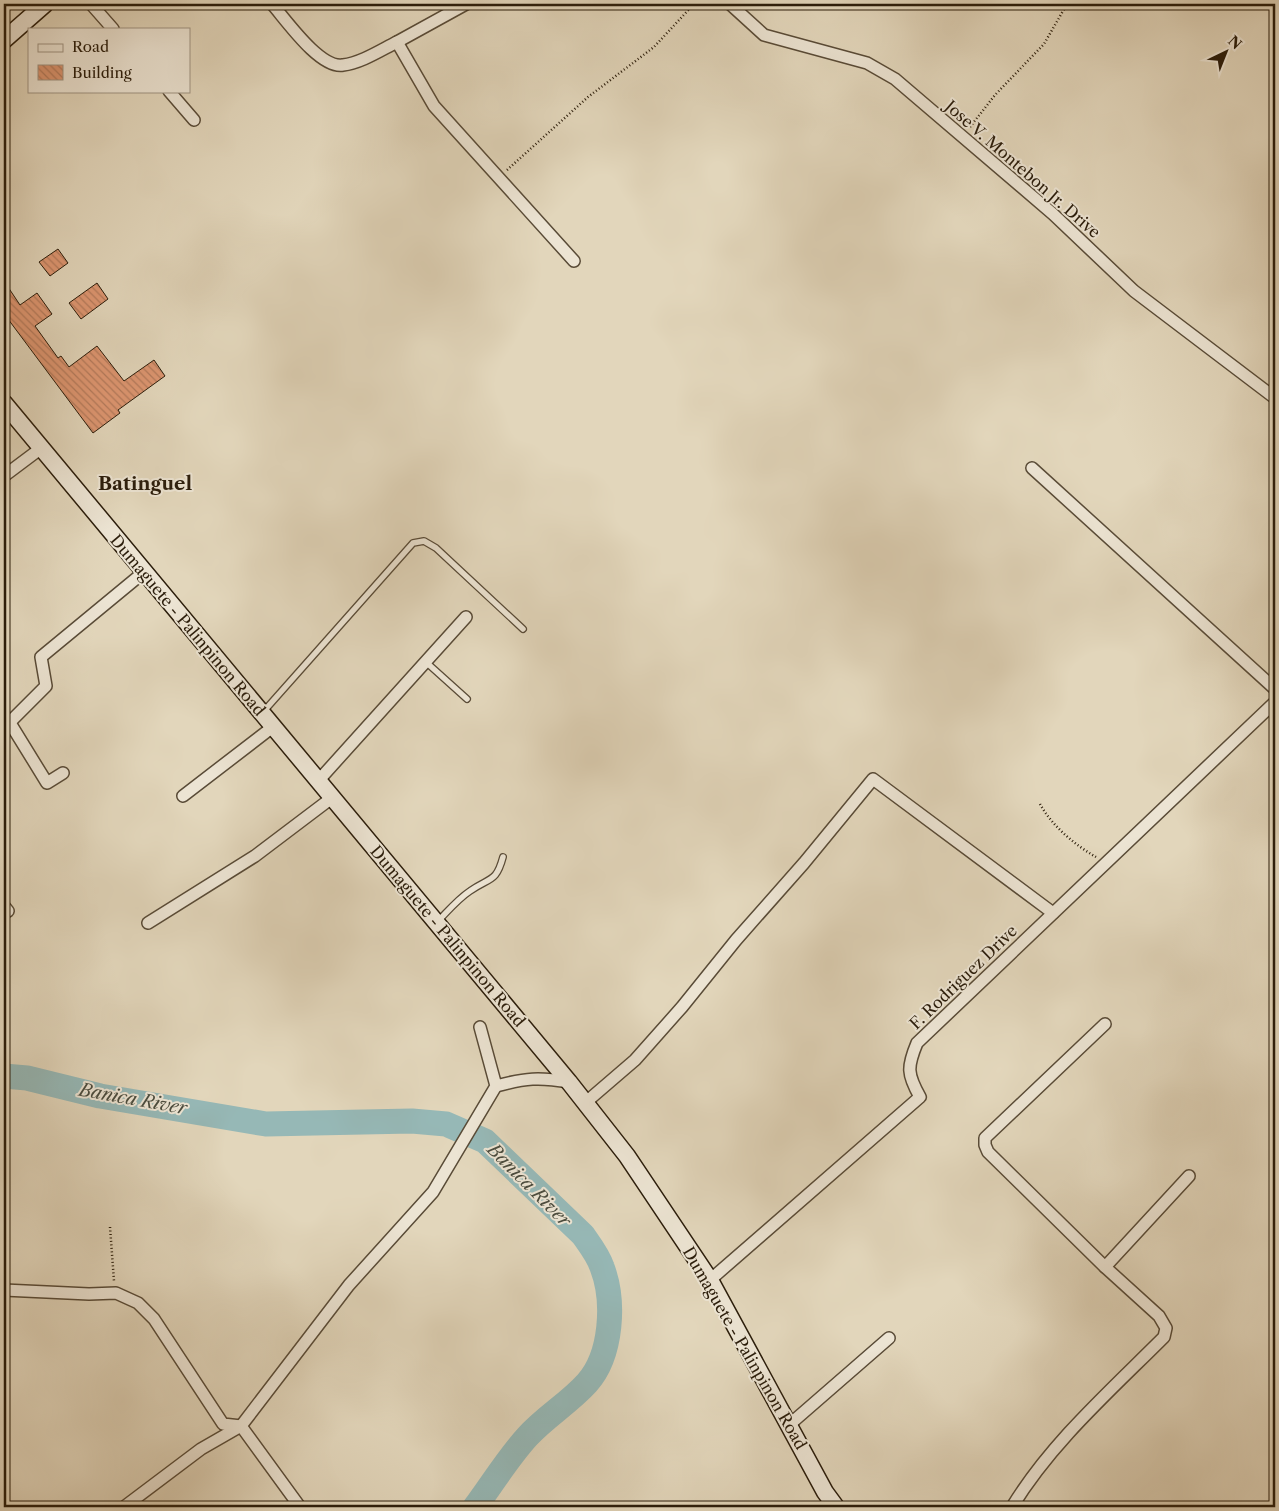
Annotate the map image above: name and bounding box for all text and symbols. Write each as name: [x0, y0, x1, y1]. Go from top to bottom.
legend: [28, 28, 190, 92]
north arrow: [1202, 28, 1252, 78]
text: N: [1224, 32, 1245, 53]
text: Road: [72, 37, 109, 56]
text: Building: [72, 63, 132, 82]
street label: Jose V. Montebon Jr. Drive: [939, 94, 1105, 242]
district label: Batinguel: [98, 472, 192, 495]
street label: Dumaguete - Palinpinon Road: [106, 530, 270, 720]
street label: Dumaguete - Palinpinon Road: [366, 841, 530, 1031]
street label: F. Rodriguez Drive: [905, 921, 1021, 1033]
water label: Banica River: [75, 1078, 190, 1120]
water label: Banica River: [481, 1137, 577, 1233]
street label: Dumaguete - Palinpinon Road: [679, 1243, 811, 1453]

